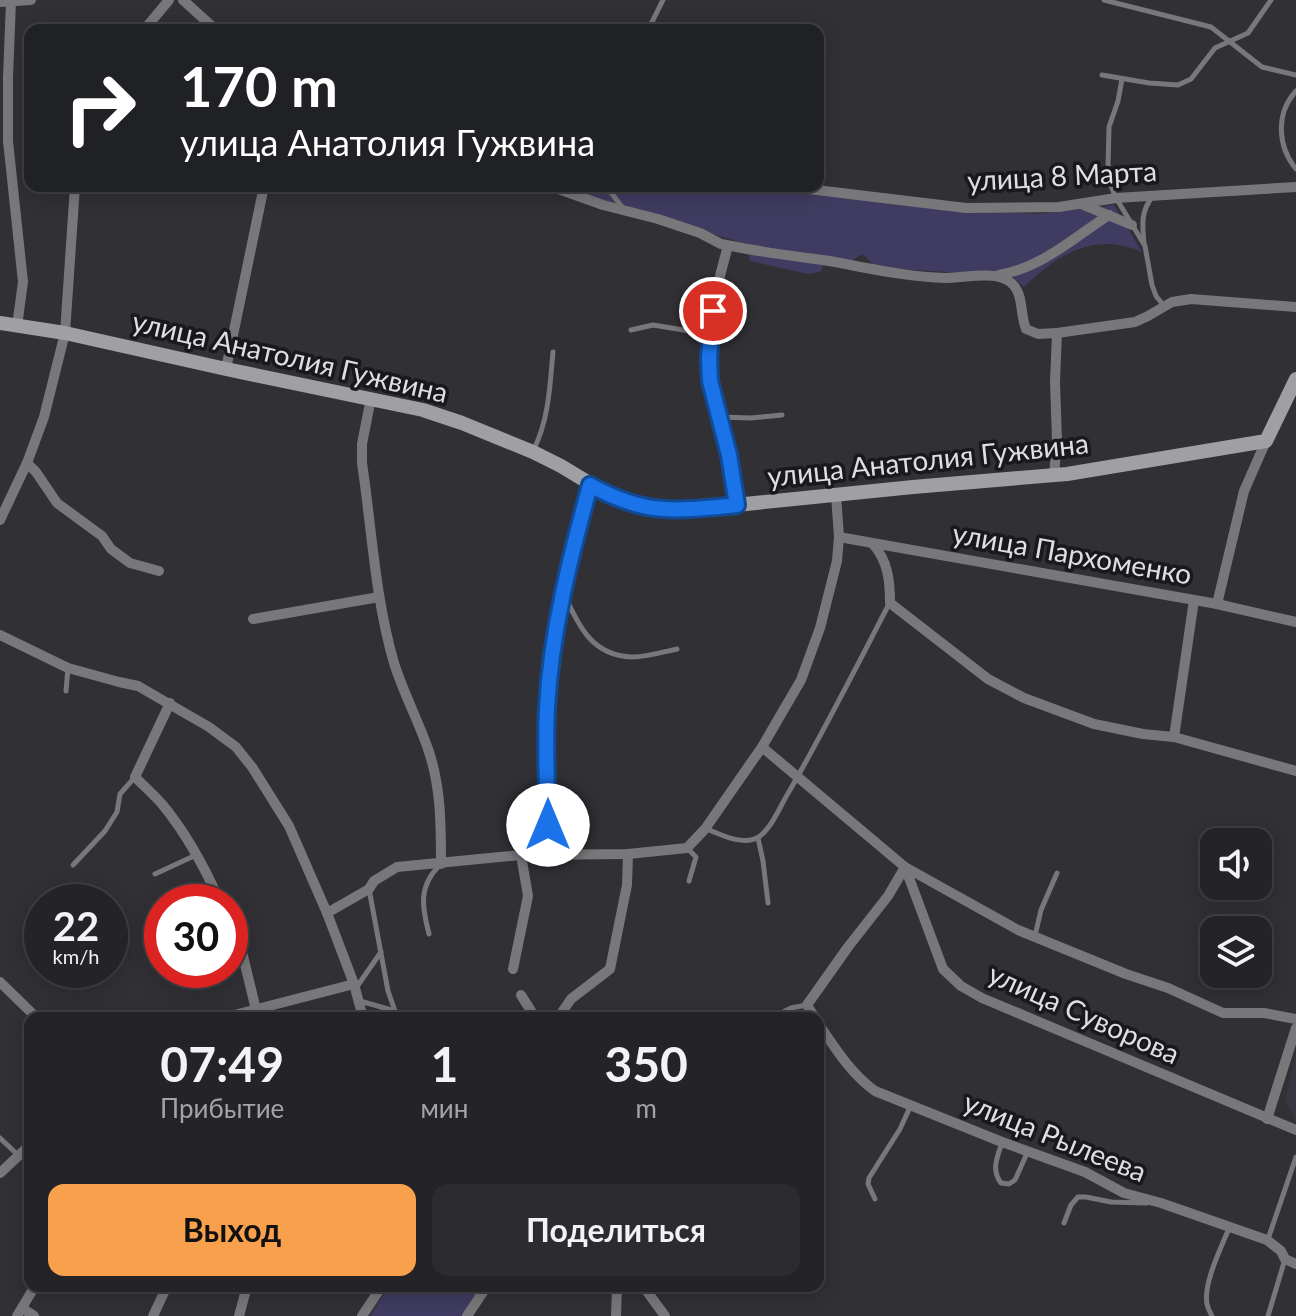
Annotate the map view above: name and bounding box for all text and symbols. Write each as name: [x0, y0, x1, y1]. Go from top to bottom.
text: 170 m: [180, 52, 338, 119]
icon: right: [48, 56, 152, 160]
text: улица Анатолия Гужвина: [180, 120, 595, 164]
street label: улица 8 Марта: [966, 153, 1158, 197]
pin: [679, 277, 747, 345]
icon: arrive: [691, 289, 735, 333]
street label: улица Анатолия Гужвина: [129, 303, 451, 409]
street label: улица Анатолия Гужвина: [766, 425, 1090, 493]
street label: улица Пархоменко: [950, 515, 1194, 591]
position arrow: [506, 783, 590, 867]
map controls: [1200, 828, 1272, 988]
button: sound: [1200, 828, 1272, 900]
speed limit sign: 30: [144, 884, 248, 988]
text: 22: [53, 902, 99, 950]
button: layers: [1200, 916, 1272, 988]
text: km/h: [53, 944, 99, 968]
street label: улица Суворова: [984, 956, 1185, 1070]
text: 07:49: [160, 1035, 284, 1092]
text: 1: [430, 1035, 458, 1092]
text: 350: [604, 1035, 688, 1092]
street label: улица Рылеева: [959, 1084, 1152, 1188]
text: Прибытие: [160, 1092, 284, 1124]
text: мин: [420, 1092, 468, 1124]
text: m: [635, 1092, 657, 1124]
button: Выход: [48, 1184, 416, 1276]
button: Поделиться: [432, 1184, 800, 1276]

